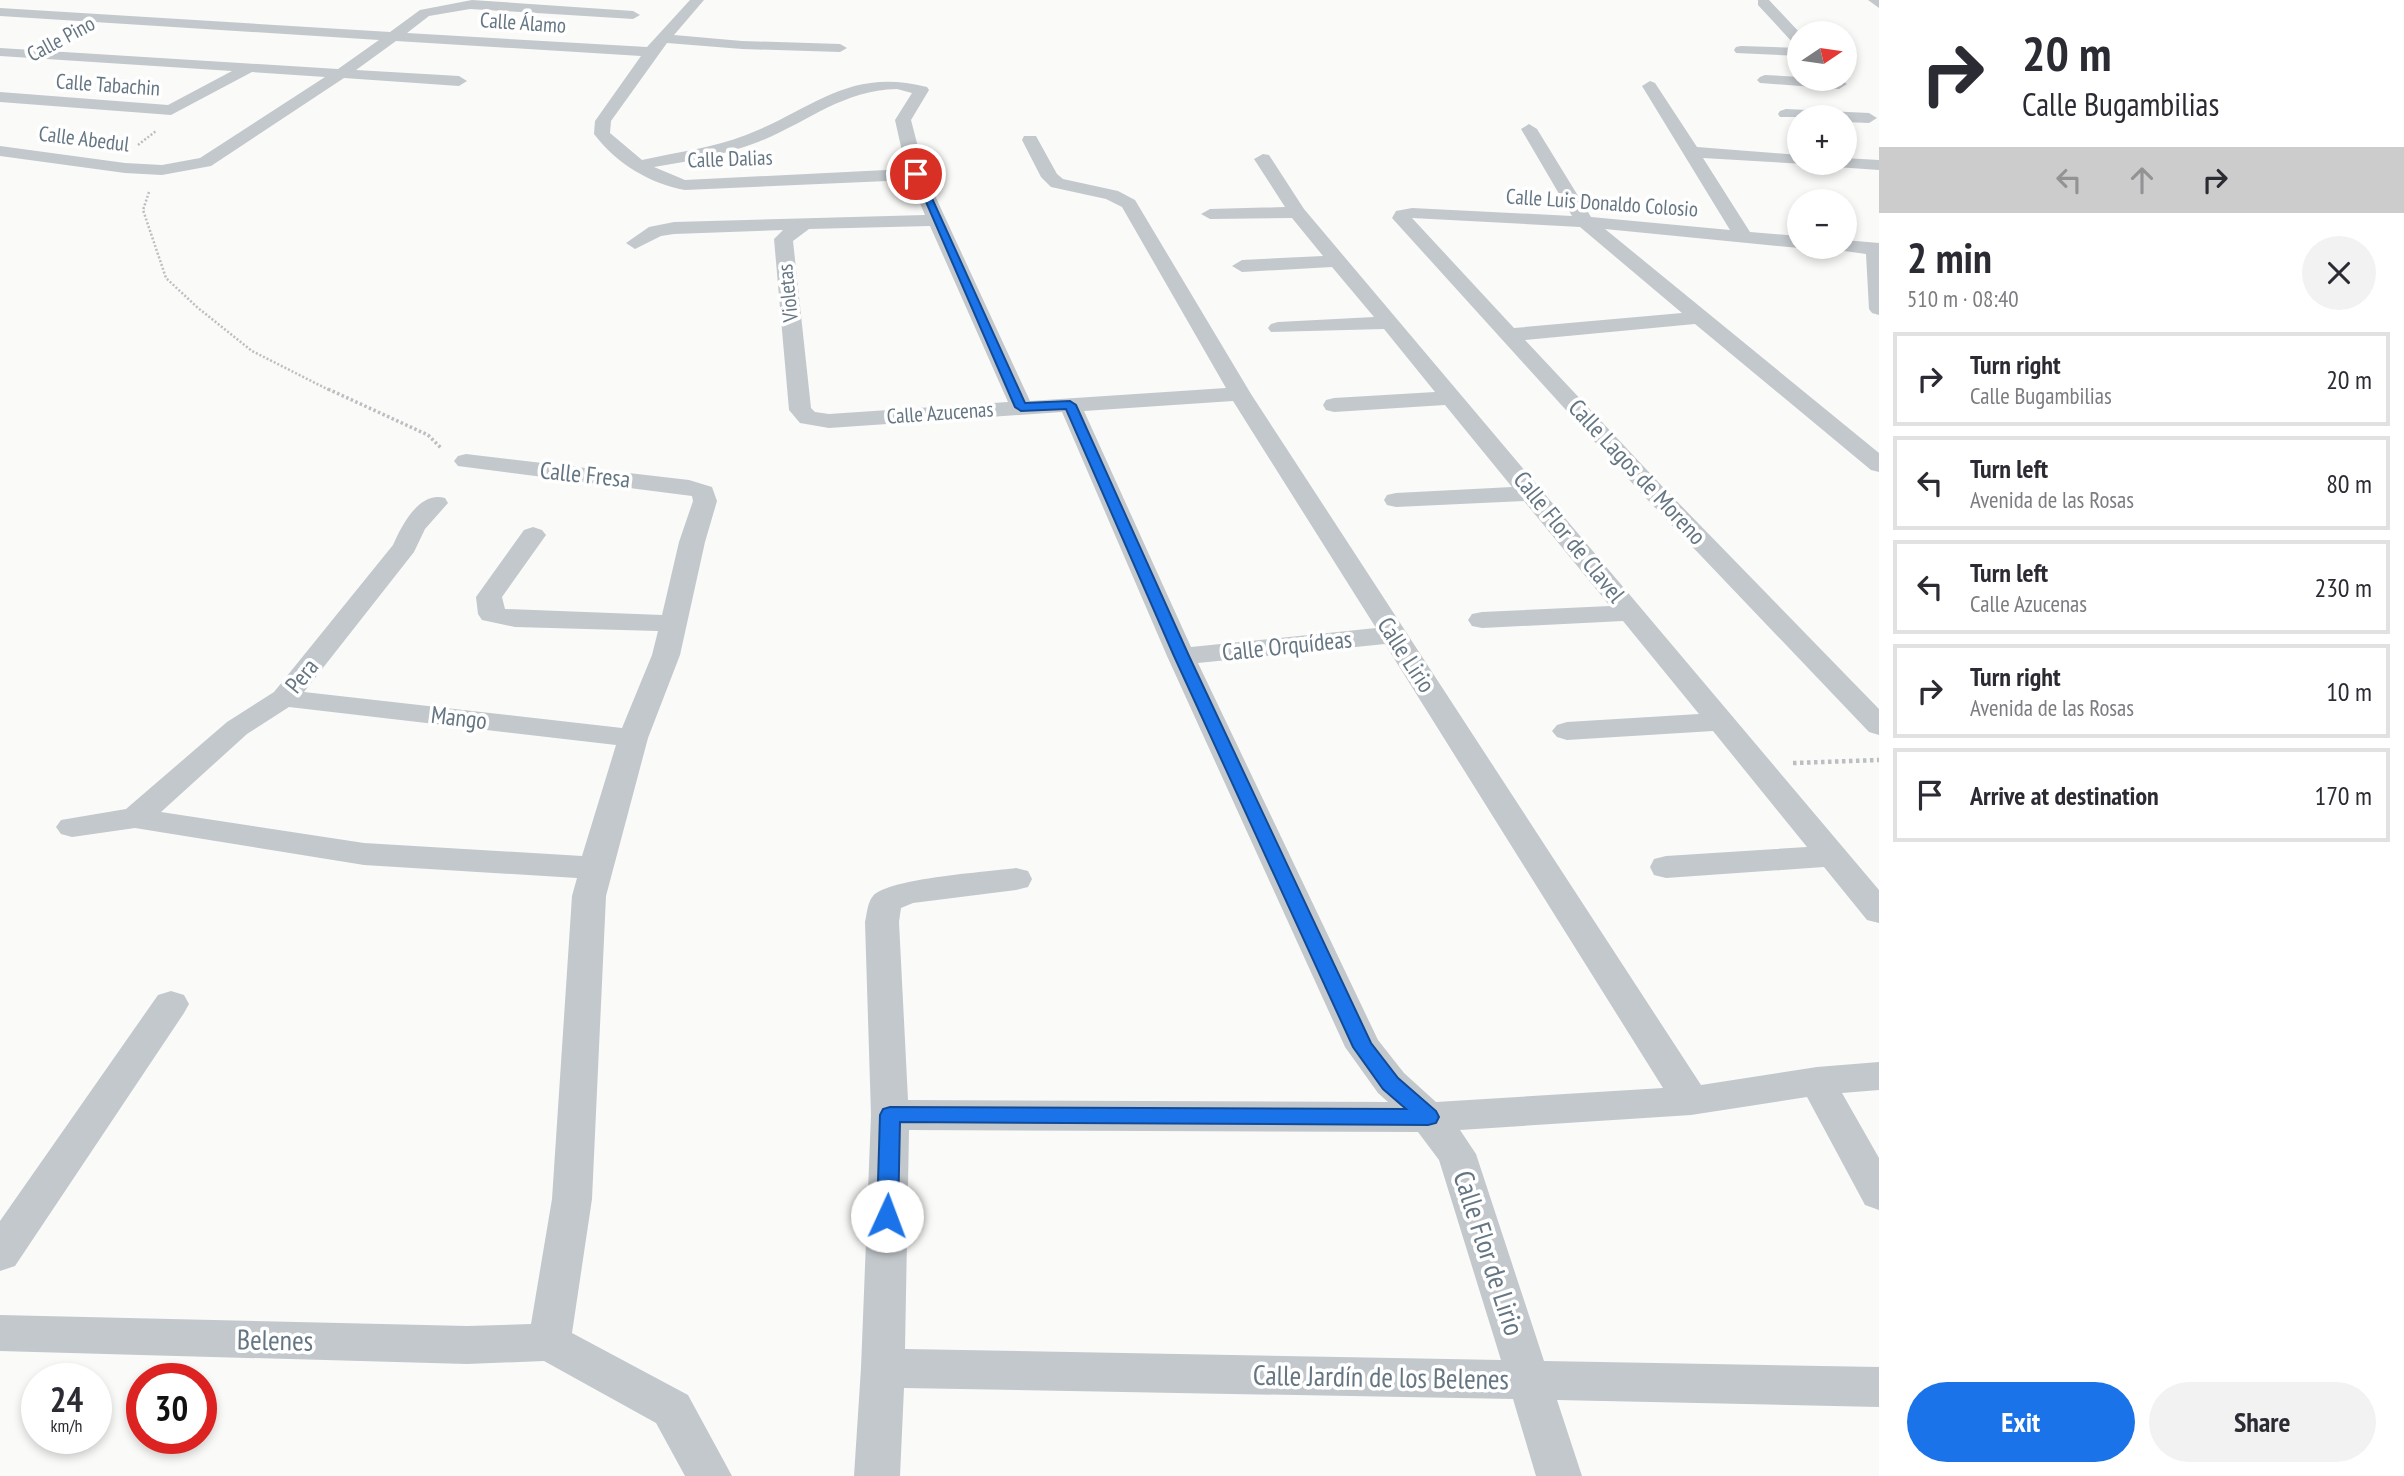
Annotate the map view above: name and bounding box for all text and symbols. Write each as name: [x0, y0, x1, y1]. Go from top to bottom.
street label: Calle Álamo: [479, 6, 567, 39]
street label: Calle Pino: [22, 10, 99, 68]
north arrow: [1787, 21, 1857, 91]
map controls: [1787, 21, 1857, 259]
text: 20 m: [2022, 21, 2111, 85]
icon: right: [1907, 28, 1998, 119]
street label: Calle Tabachin: [55, 67, 161, 102]
text: Calle Bugambilias: [2022, 83, 2219, 125]
button: +: [1787, 105, 1857, 175]
street label: Calle Abedul: [37, 120, 131, 157]
street label: Calle Dalias: [687, 144, 773, 173]
pin: [886, 144, 946, 204]
icon: arrive: [897, 155, 935, 193]
icon: left: [2050, 161, 2088, 199]
icon: ahead: [2123, 161, 2161, 199]
icon: right: [2196, 161, 2234, 199]
street label: Calle Luis Donaldo Colosio: [1505, 182, 1699, 223]
button: −: [1787, 189, 1857, 259]
text: 2 min: [1907, 230, 1992, 285]
button: close: [2302, 236, 2376, 310]
street label: Violetas: [771, 263, 804, 324]
text: 510 m · 08:40: [1907, 284, 2019, 313]
text: Turn right: [1970, 348, 2061, 381]
icon: right: [1911, 360, 1949, 398]
text: 20 m: [2326, 363, 2372, 396]
text: Calle Bugambilias: [1970, 381, 2112, 410]
street label: Calle Lagos de Moreno: [1562, 392, 1713, 551]
street label: Calle Azucenas: [886, 395, 994, 430]
text: Turn left: [1970, 452, 2048, 485]
street label: Calle Fresa: [538, 454, 632, 495]
icon: left: [1911, 464, 1949, 502]
street label: Calle Flor de Clavel: [1507, 465, 1632, 609]
text: 80 m: [2326, 467, 2372, 500]
text: Avenida de las Rosas: [1970, 485, 2134, 514]
text: Turn left: [1970, 556, 2048, 589]
icon: left: [1911, 568, 1949, 606]
text: 230 m: [2314, 571, 2372, 604]
text: Calle Azucenas: [1970, 589, 2087, 618]
street label: Calle Lirio: [1371, 611, 1442, 698]
street label: Calle Orquídeas: [1221, 623, 1353, 668]
street label: Pera: [278, 652, 325, 700]
text: Turn right: [1970, 660, 2061, 693]
icon: right: [1911, 672, 1949, 710]
text: 10 m: [2326, 675, 2372, 708]
text: Avenida de las Rosas: [1970, 693, 2134, 722]
street label: Mango: [429, 699, 489, 736]
icon: arrive: [1911, 776, 1949, 814]
text: Arrive at destination: [1970, 779, 2159, 812]
text: 170 m: [2314, 779, 2372, 812]
street label: Calle Flor de Lirio: [1445, 1166, 1534, 1340]
position arrow: [850, 1179, 924, 1253]
street label: Belenes: [237, 1320, 313, 1359]
street label: Calle Jardín de los Belenes: [1253, 1356, 1509, 1397]
speed limit sign: 30: [126, 1363, 217, 1454]
text: 24: [50, 1376, 83, 1422]
button: Exit: [1907, 1382, 2135, 1462]
button: Share: [2149, 1382, 2376, 1462]
text: km/h: [51, 1414, 82, 1437]

